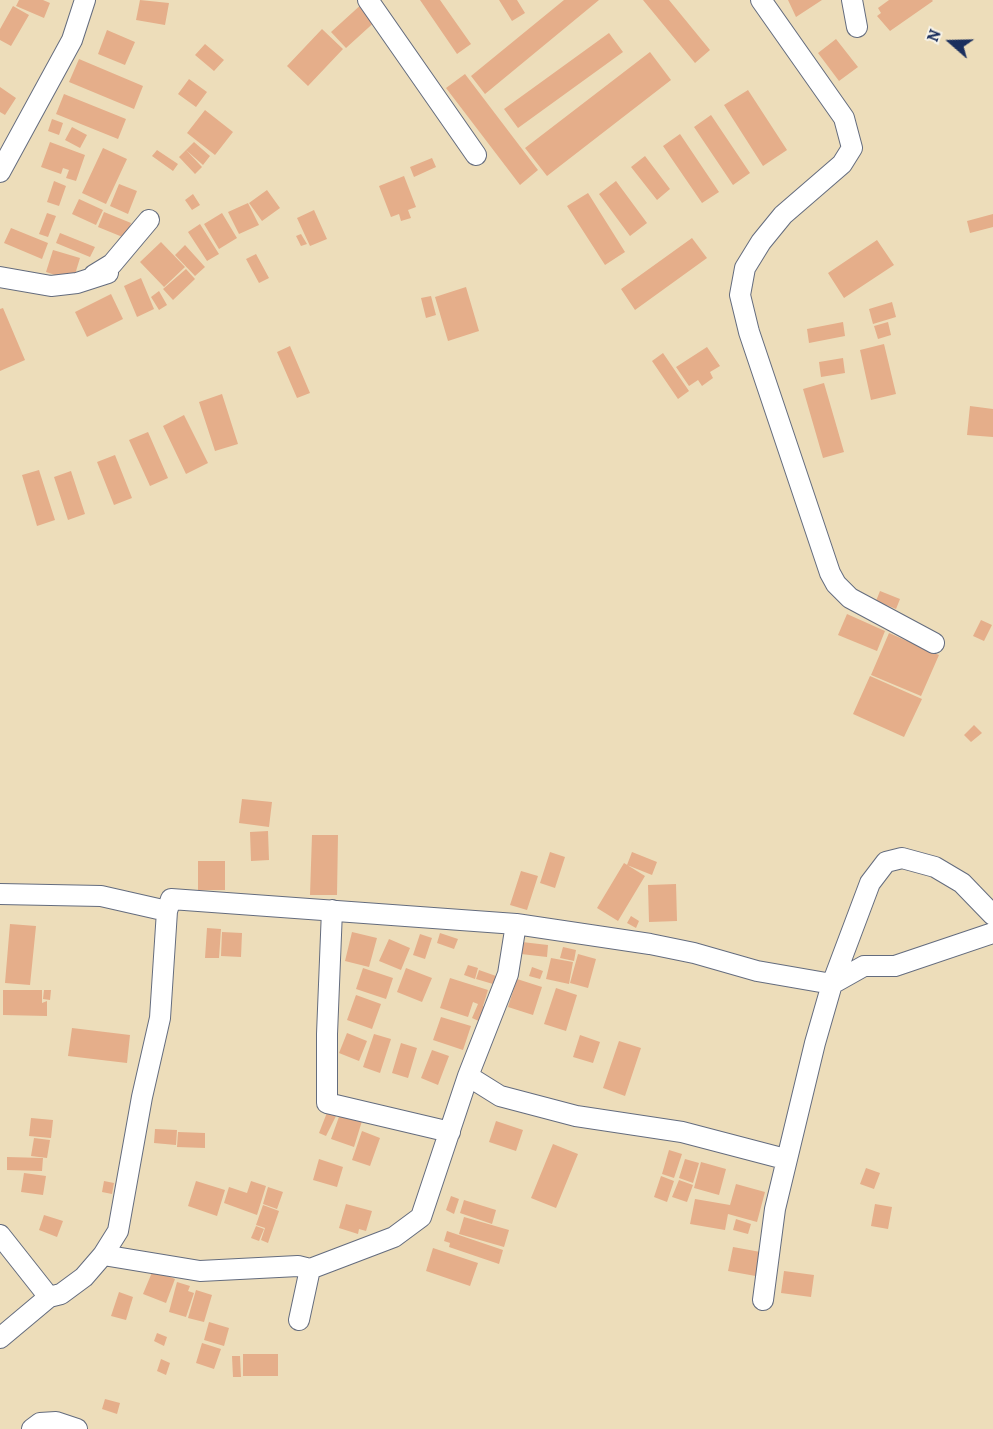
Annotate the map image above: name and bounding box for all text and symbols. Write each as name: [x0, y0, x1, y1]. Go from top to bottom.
north arrow: [921, 12, 981, 72]
text: N: [922, 27, 946, 45]

